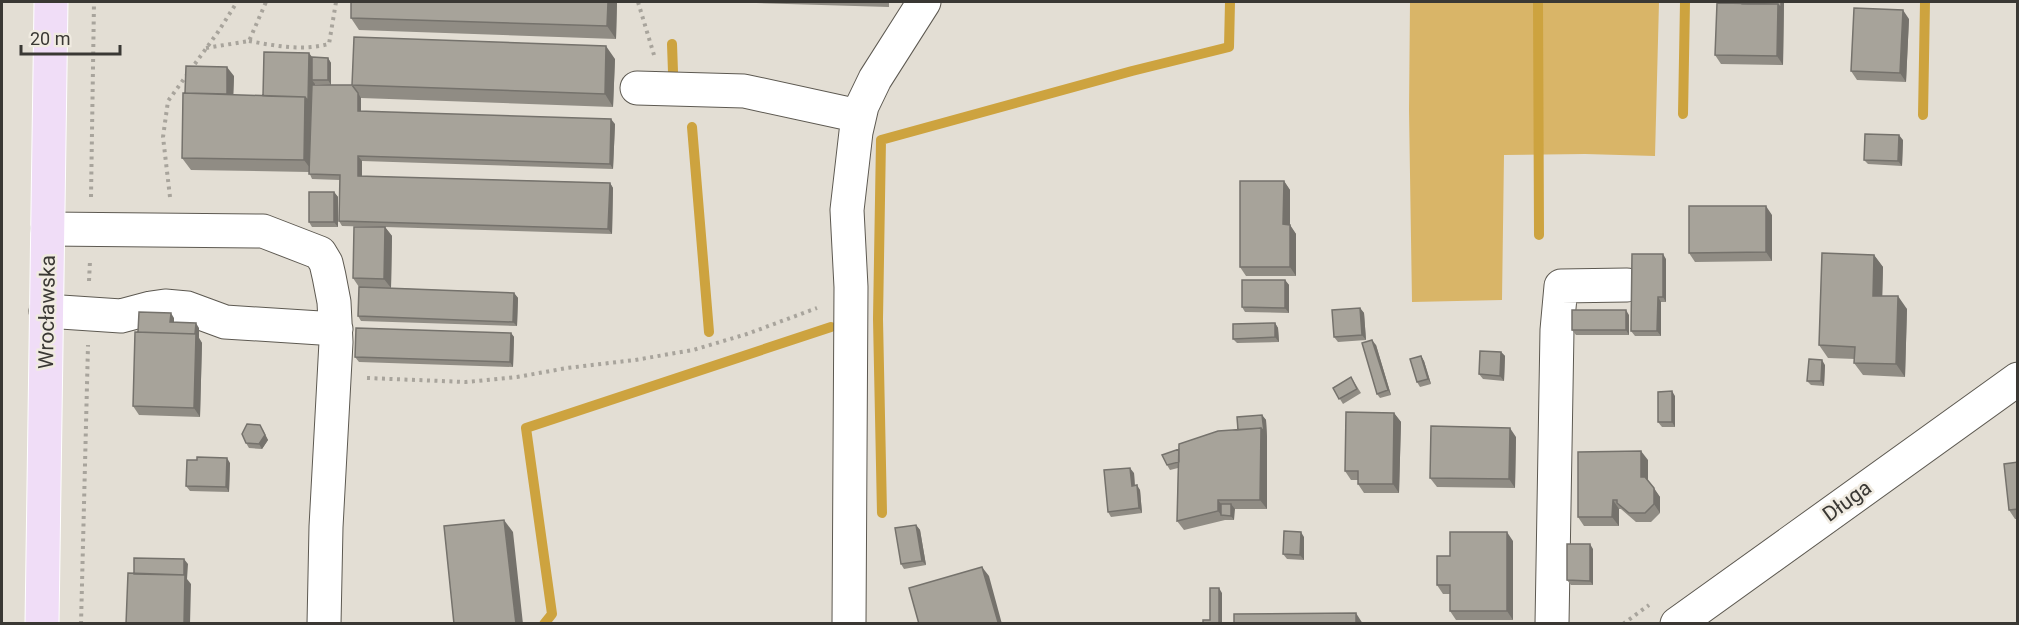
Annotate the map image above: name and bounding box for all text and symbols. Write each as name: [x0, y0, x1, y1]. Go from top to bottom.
scale bar: [21, 18, 120, 56]
text: 20 m: [30, 28, 70, 49]
street label: Wrocławska: [34, 255, 60, 369]
street label: Długa: [1818, 475, 1876, 527]

